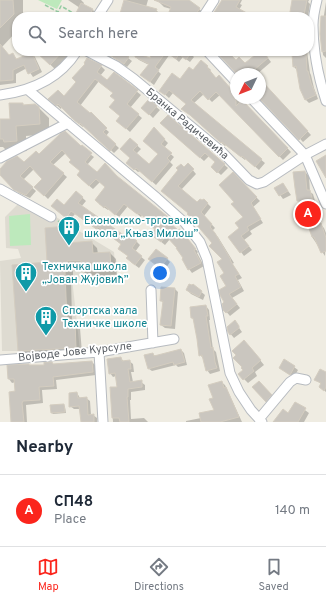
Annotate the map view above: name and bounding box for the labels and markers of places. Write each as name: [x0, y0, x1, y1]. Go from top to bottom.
pin: A: [295, 199, 321, 229]
building icon: Економско-трговачка школа „Књаз Милош”: [56, 214, 82, 247]
place label: Економско-трговачка школа „Књаз Милош”: [84, 214, 198, 241]
building icon: Техничка школа „Јован Жујовић”: [13, 260, 39, 293]
place label: Техничка школа „Јован Жујовић”: [42, 260, 129, 287]
building icon: Спортска хала Техничке школе: [33, 304, 59, 337]
place label: Спортска хала Техничке школе: [62, 304, 147, 331]

